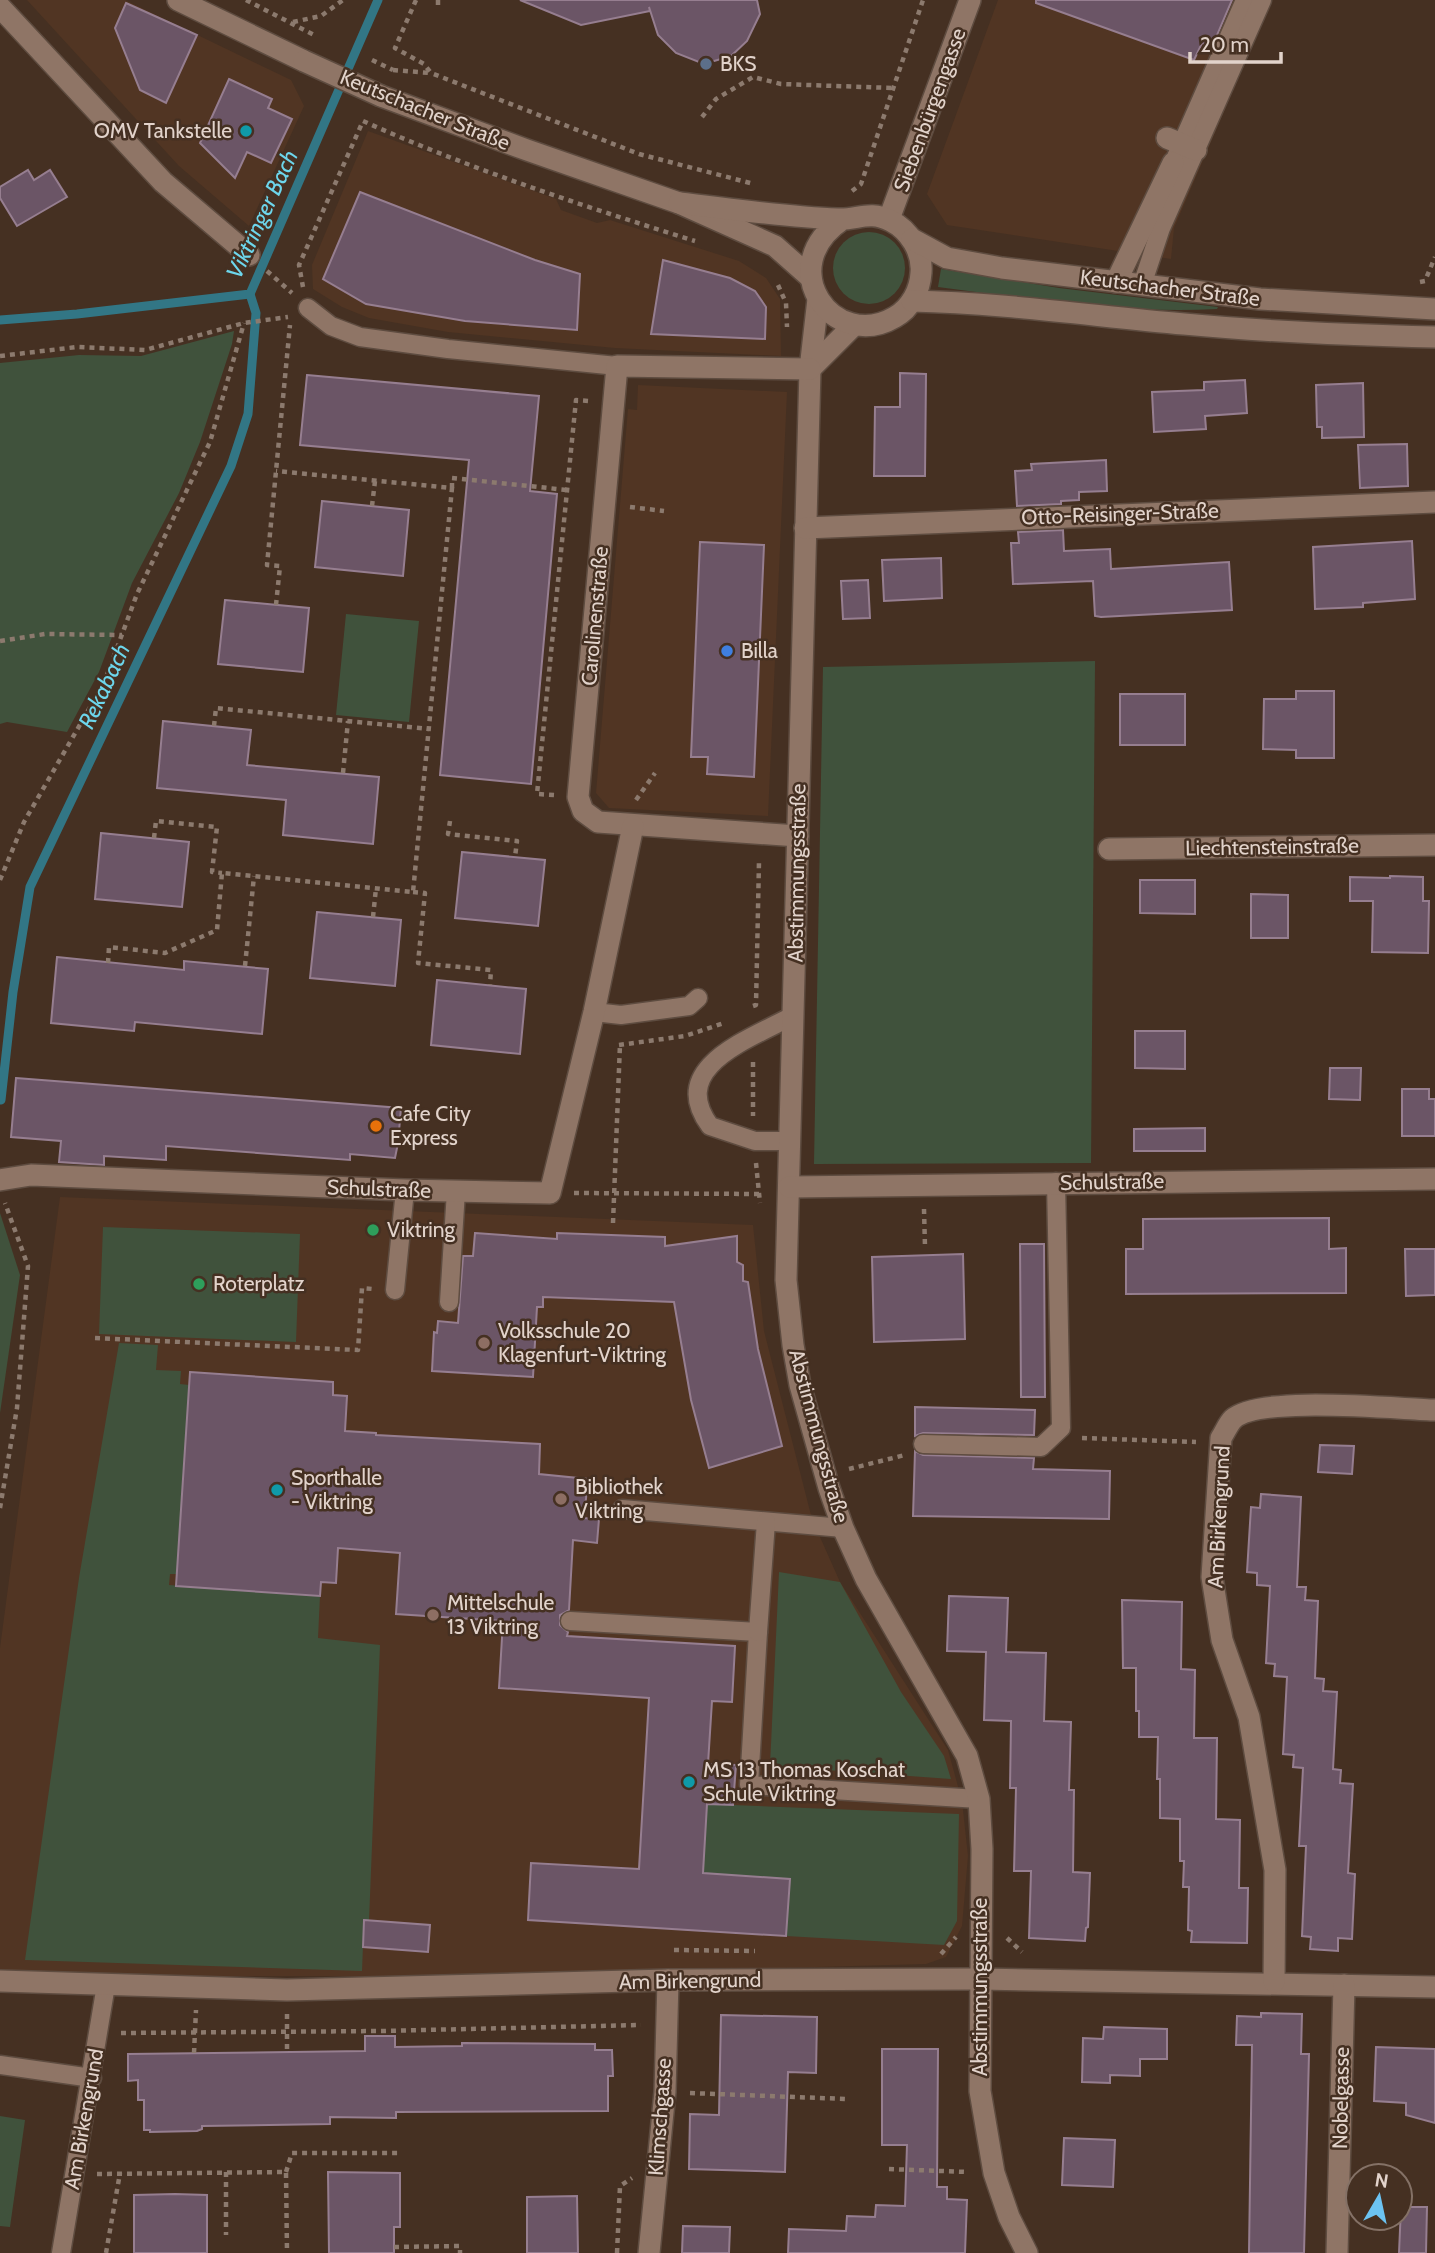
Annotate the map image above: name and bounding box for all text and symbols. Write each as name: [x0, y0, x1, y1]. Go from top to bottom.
scale bar: [1190, 21, 1281, 65]
street label: Siebenbürgengasse: [888, 24, 971, 195]
text: 20 m: [1200, 32, 1249, 57]
place label: BKS: [720, 51, 757, 76]
marker: BKS: [698, 56, 714, 72]
street label: Keutschacher Straße: [337, 64, 514, 155]
place label: OMV Tankstelle: [94, 118, 232, 143]
marker: OMV Tankstelle: [238, 123, 254, 139]
water label: Viktringer Bach: [220, 145, 304, 283]
street label: Keutschacher Straße: [1079, 264, 1262, 311]
street label: Otto-Reisinger-Straße: [1021, 498, 1219, 529]
street label: Carolinenstraße: [576, 545, 613, 687]
place label: Billa: [741, 638, 778, 663]
water label: Rekabach: [72, 639, 136, 733]
marker: Billa: [719, 643, 735, 659]
street label: Abstimmungsstraße: [782, 783, 811, 963]
street label: Liechtensteinstraße: [1185, 832, 1359, 861]
place label: Cafe City Express: [390, 1101, 471, 1150]
marker: Cafe City Express: [368, 1118, 384, 1134]
street label: Schulstraße: [1060, 1168, 1165, 1195]
street label: Schulstraße: [326, 1174, 432, 1203]
place label: Viktring: [387, 1217, 455, 1242]
marker: Viktring: [365, 1222, 381, 1238]
place label: Roterplatz: [213, 1271, 305, 1296]
marker: Roterplatz: [191, 1276, 207, 1292]
place label: Volksschule 20 Klagenfurt-Viktring: [498, 1318, 666, 1367]
marker: Volksschule 20 Klagenfurt-Viktring: [476, 1335, 492, 1351]
street label: Abstimmungsstraße: [784, 1346, 855, 1526]
street label: Am Birkengrund: [1202, 1445, 1235, 1589]
place label: Sporthalle - Viktring: [291, 1465, 382, 1514]
place label: Bibliothek Viktring: [575, 1474, 664, 1523]
marker: Sporthalle - Viktring: [269, 1482, 285, 1498]
marker: Bibliothek Viktring: [553, 1491, 569, 1507]
place label: Mittelschule 13 Viktring: [447, 1590, 555, 1639]
marker: Mittelschule 13 Viktring: [425, 1607, 441, 1623]
place label: MS 13 Thomas Koschat Schule Viktring: [703, 1757, 905, 1806]
marker: MS 13 Thomas Koschat Schule Viktring: [681, 1774, 697, 1790]
street label: Abstimmungsstraße: [967, 1897, 992, 2076]
street label: Am Birkengrund: [619, 1967, 761, 1994]
street label: Nobelgasse: [1327, 2046, 1354, 2149]
street label: Am Birkengrund: [59, 2047, 108, 2191]
street label: Klimschgasse: [643, 2057, 676, 2177]
north arrow: [1344, 2162, 1414, 2232]
text: N: [1373, 2168, 1390, 2193]

